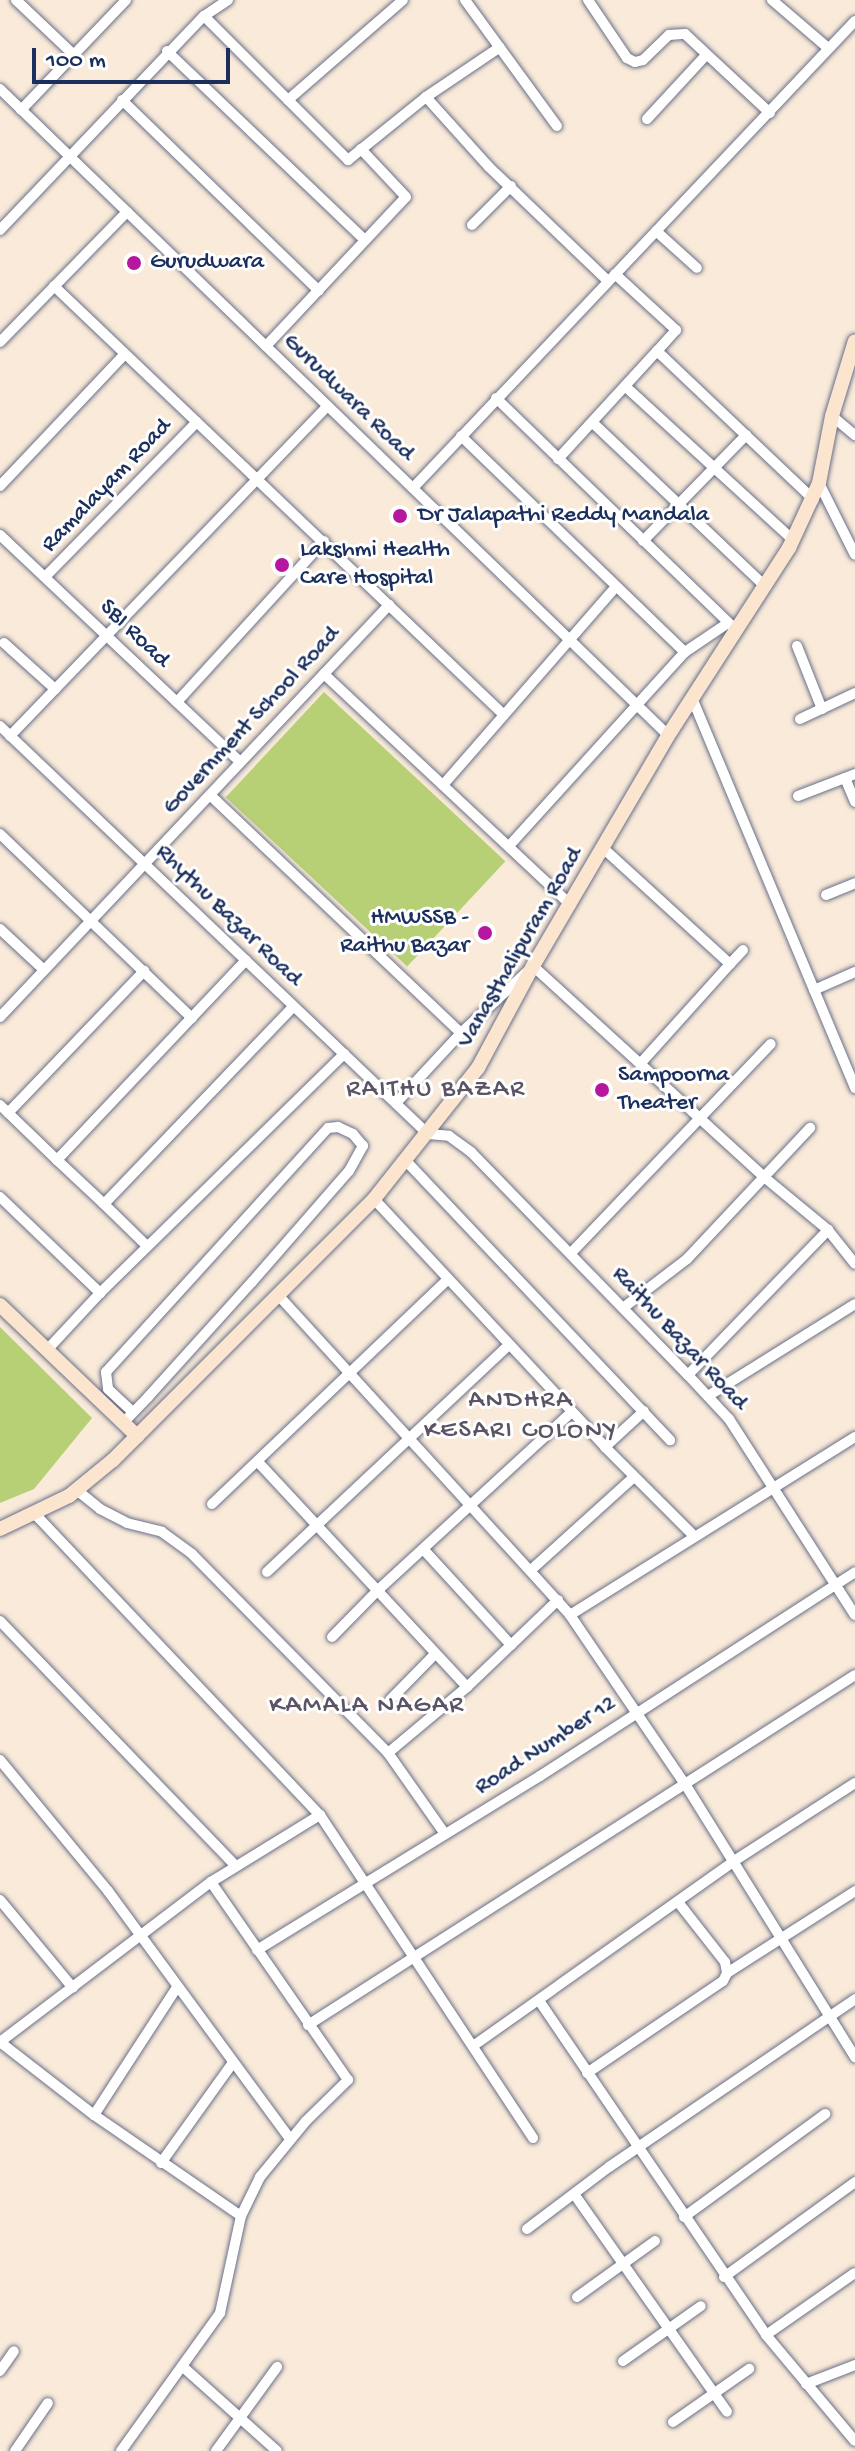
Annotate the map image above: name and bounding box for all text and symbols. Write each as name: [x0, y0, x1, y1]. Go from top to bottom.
scale bar: [36, 32, 234, 82]
text: 100 m: [46, 47, 106, 76]
place label: Gurudwara: [150, 249, 264, 277]
marker: Gurudwara: [125, 254, 143, 272]
street label: Gurudwara Road: [276, 328, 420, 468]
street label: Ramalayam Road: [36, 413, 178, 559]
place label: Dr Jalapathi Reddy Mandala: [418, 502, 709, 530]
marker: Dr Jalapathi Reddy Mandala: [389, 505, 411, 527]
place label: Lakshmi Health Care Hospital: [300, 537, 450, 593]
marker: Lakshmi Health Care Hospital: [271, 554, 293, 576]
street label: SBI Road: [93, 593, 175, 675]
street label: Government School Road: [157, 621, 347, 821]
street label: Rhythu Bazar Road: [149, 839, 307, 993]
street label: Vanasthalipuram Road: [452, 843, 590, 1053]
place label: HMWSSB - Raithu Bazar: [340, 905, 469, 961]
marker: HMWSSB - Raithu Bazar: [476, 924, 494, 942]
place label: Sampoorna Theater: [618, 1062, 729, 1118]
district label: RAITHU BAZAR: [346, 1075, 526, 1107]
marker: Sampoorna Theater: [593, 1081, 611, 1099]
street label: Raithu Bazar Road: [605, 1261, 753, 1417]
district label: ANDHRA KESARI COLONY: [424, 1386, 618, 1448]
street label: Road Number 12: [470, 1690, 622, 1802]
district label: KAMALA NAGAR: [269, 1691, 465, 1723]

